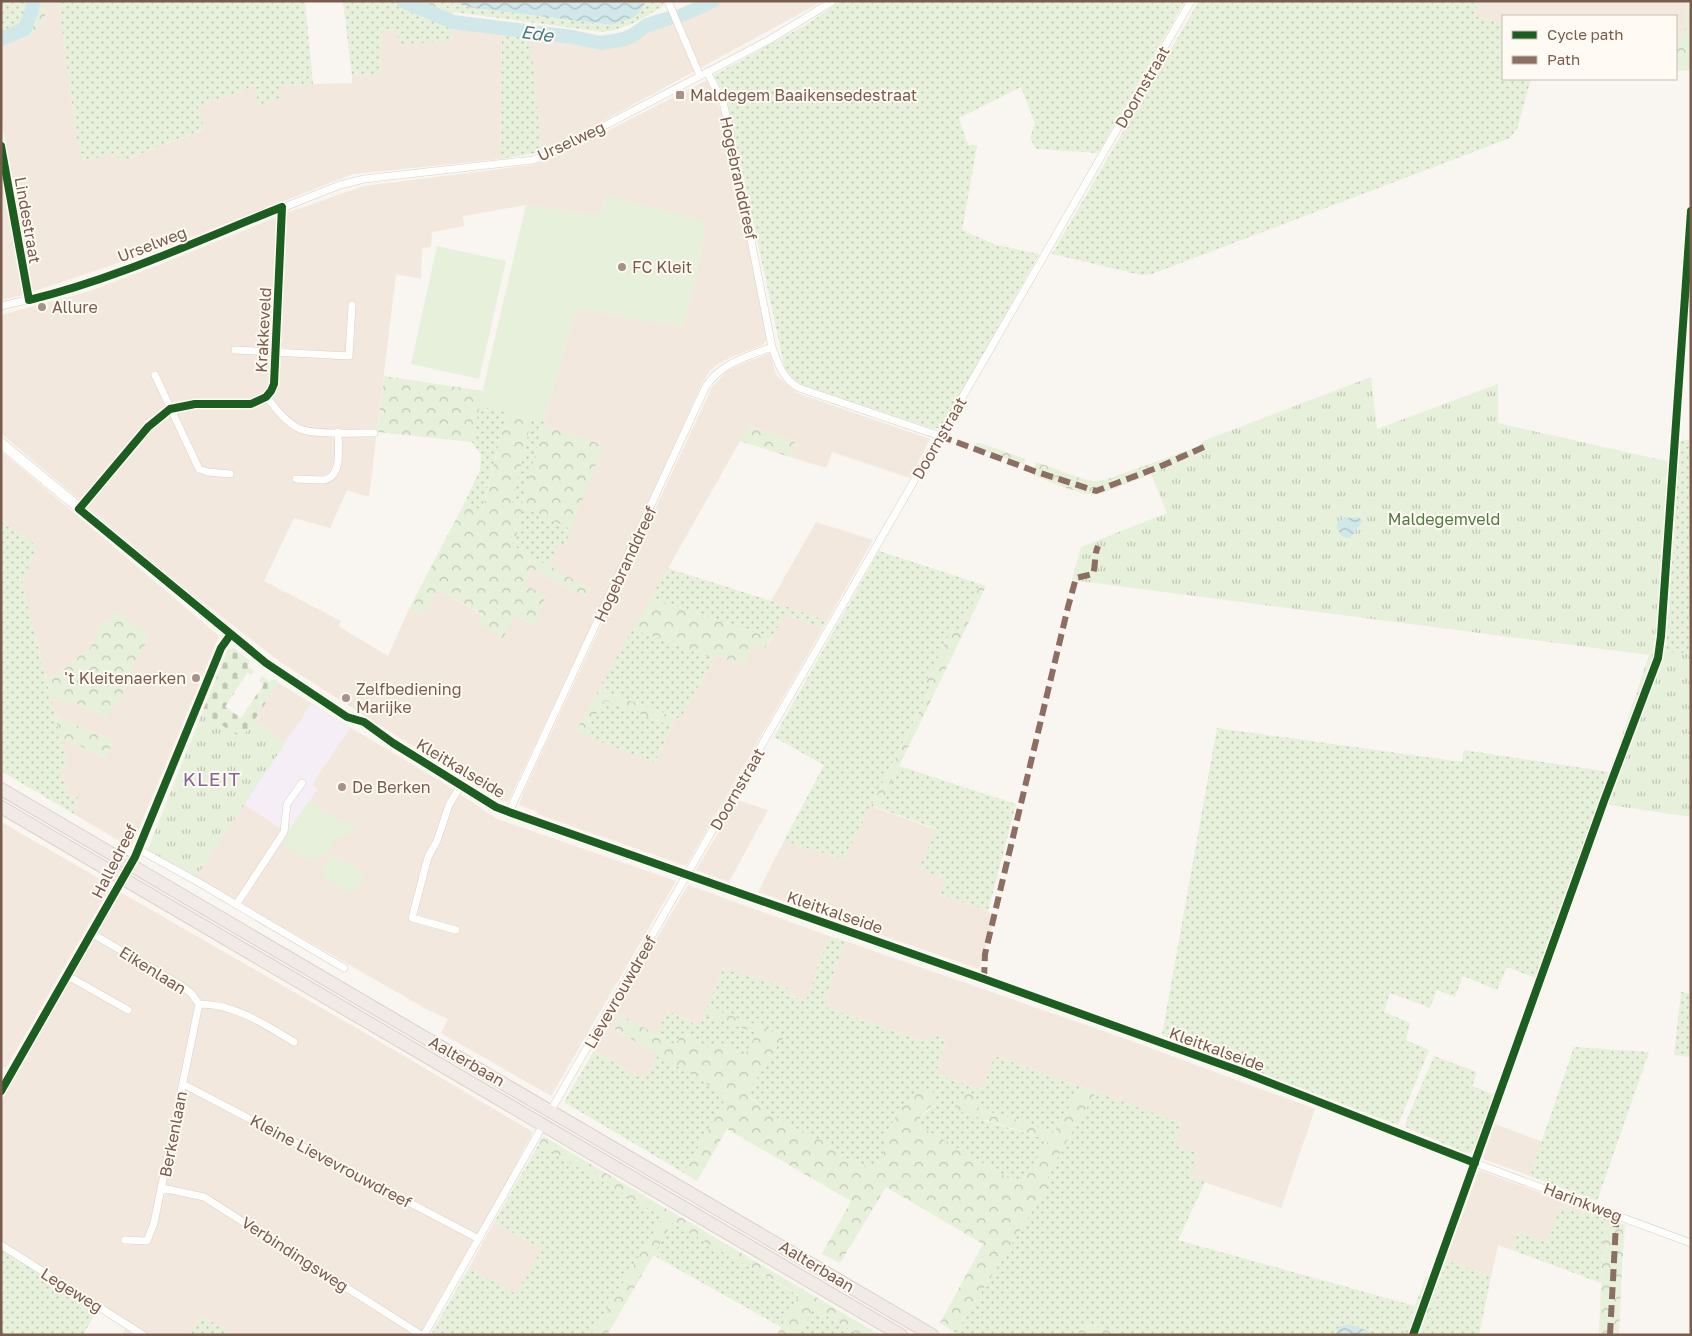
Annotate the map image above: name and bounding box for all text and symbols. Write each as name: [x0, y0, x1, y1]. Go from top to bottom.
legend: [1502, 15, 1677, 80]
water label: Ede: [520, 20, 556, 46]
text: Cycle path: [1547, 25, 1623, 43]
street label: Doornstraat: [1110, 42, 1174, 132]
text: Path: [1547, 50, 1580, 68]
place label: Maldegem Baaikensedestraat: [690, 85, 917, 105]
marker: Maldegem Baaikensedestraat: [674, 89, 686, 101]
street label: Hogebranddreef: [716, 114, 762, 242]
street label: Urselweg: [534, 117, 608, 165]
street label: Lindestraat: [11, 175, 45, 265]
street label: Urselweg: [115, 222, 189, 266]
place label: FC Kleit: [632, 257, 692, 277]
marker: FC Kleit: [616, 261, 628, 273]
street label: Krakkeveld: [251, 287, 275, 373]
place label: Allure: [52, 297, 98, 317]
marker: Allure: [36, 301, 48, 313]
street label: Doornstraat: [907, 393, 971, 483]
street label: Hogebranddreef: [589, 503, 661, 625]
park label: Maldegemveld: [1388, 509, 1500, 529]
place label: 't Kleitenaerken: [64, 668, 186, 688]
marker: 't Kleitenaerken: [190, 672, 202, 684]
place label: Zelfbediening Marijke: [356, 679, 462, 717]
marker: Zelfbediening Marijke: [340, 692, 352, 704]
street label: Kleitkalseide: [413, 734, 509, 802]
street label: Doornstraat: [705, 744, 769, 834]
district label: KLEIT: [183, 767, 241, 790]
place label: De Berken: [352, 777, 431, 797]
marker: De Berken: [336, 781, 348, 793]
street label: Halledreef: [87, 820, 141, 902]
street label: Kleitkalseide: [784, 886, 886, 938]
street label: Lievevrouwdreef: [580, 932, 661, 1052]
street label: Eikenlaan: [116, 942, 190, 998]
street label: Kleitkalseide: [1167, 1022, 1267, 1076]
street label: Aalterbaan: [426, 1031, 508, 1091]
street label: Berkenlaan: [155, 1089, 191, 1179]
street label: Kleine Lievevrouwdreef: [247, 1110, 415, 1212]
street label: Harinkweg: [1541, 1178, 1625, 1226]
street label: Verbindingsweg: [238, 1212, 352, 1296]
street label: Aalterbaan: [776, 1236, 858, 1296]
street label: Legeweg: [37, 1263, 107, 1317]

